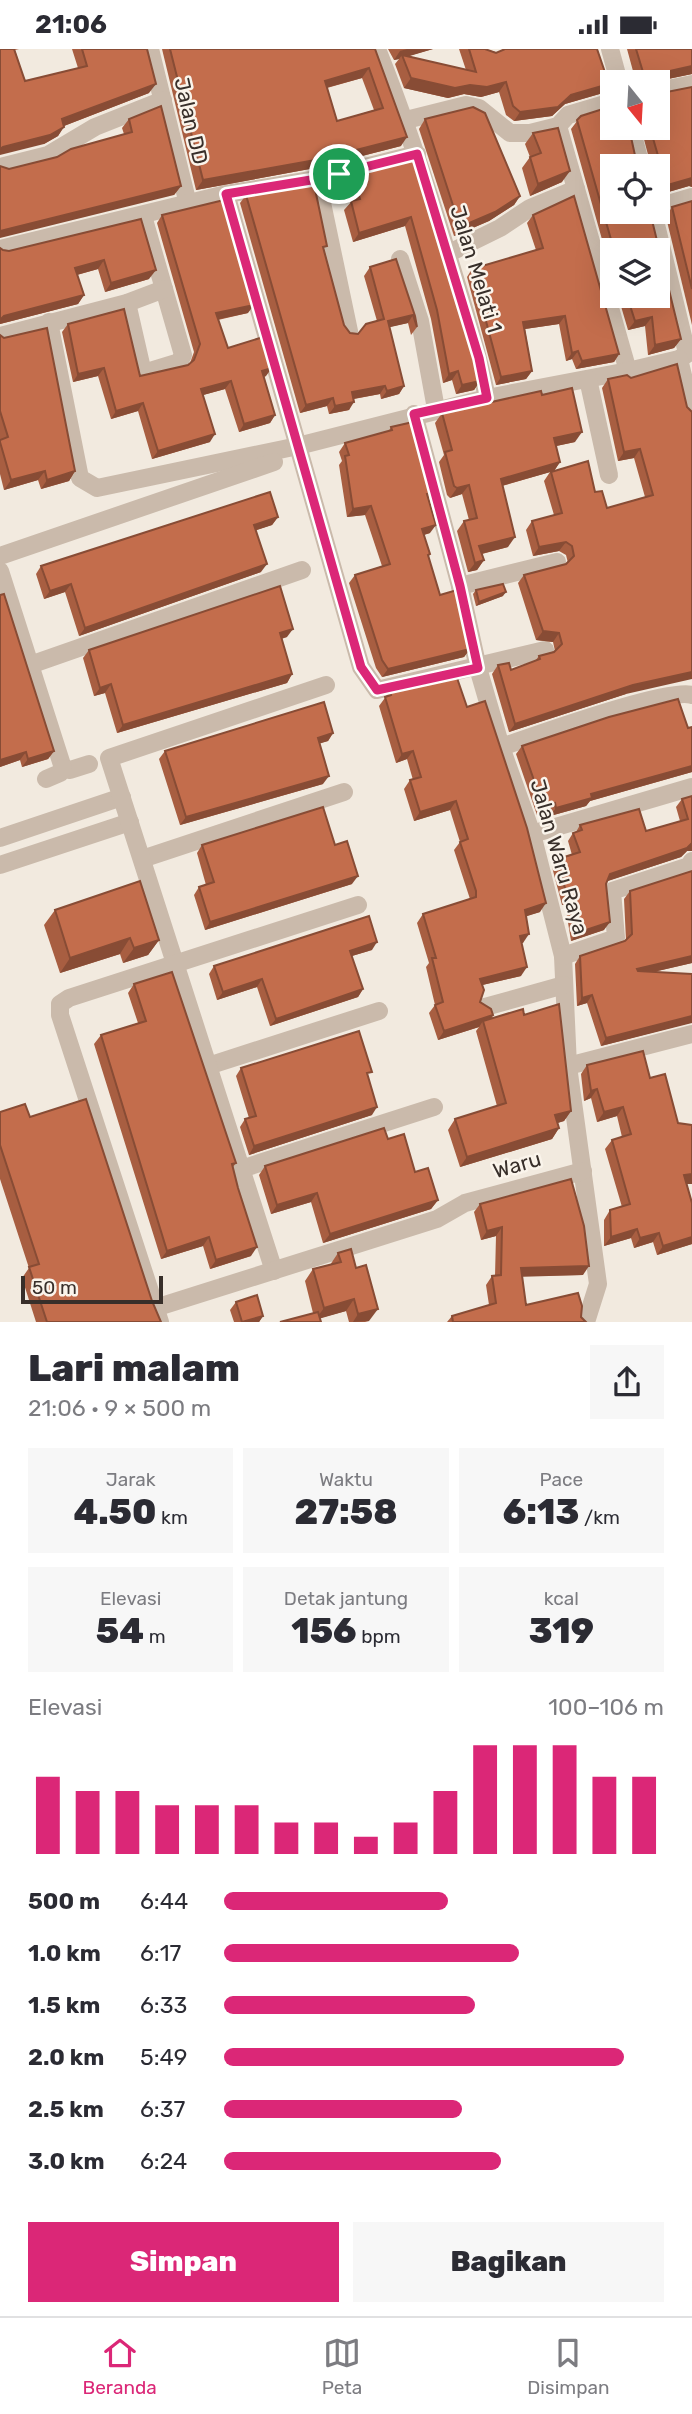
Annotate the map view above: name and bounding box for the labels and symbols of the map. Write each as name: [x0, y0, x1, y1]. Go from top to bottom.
north arrow: [600, 70, 670, 140]
street label: Jalan DD: [169, 75, 214, 167]
pin: [309, 144, 369, 204]
street label: Jalan Melati 1: [445, 202, 508, 336]
street label: Jalan Waru Raya: [525, 776, 594, 938]
street label: Waru: [490, 1146, 544, 1183]
scale bar: [21, 1273, 163, 1305]

